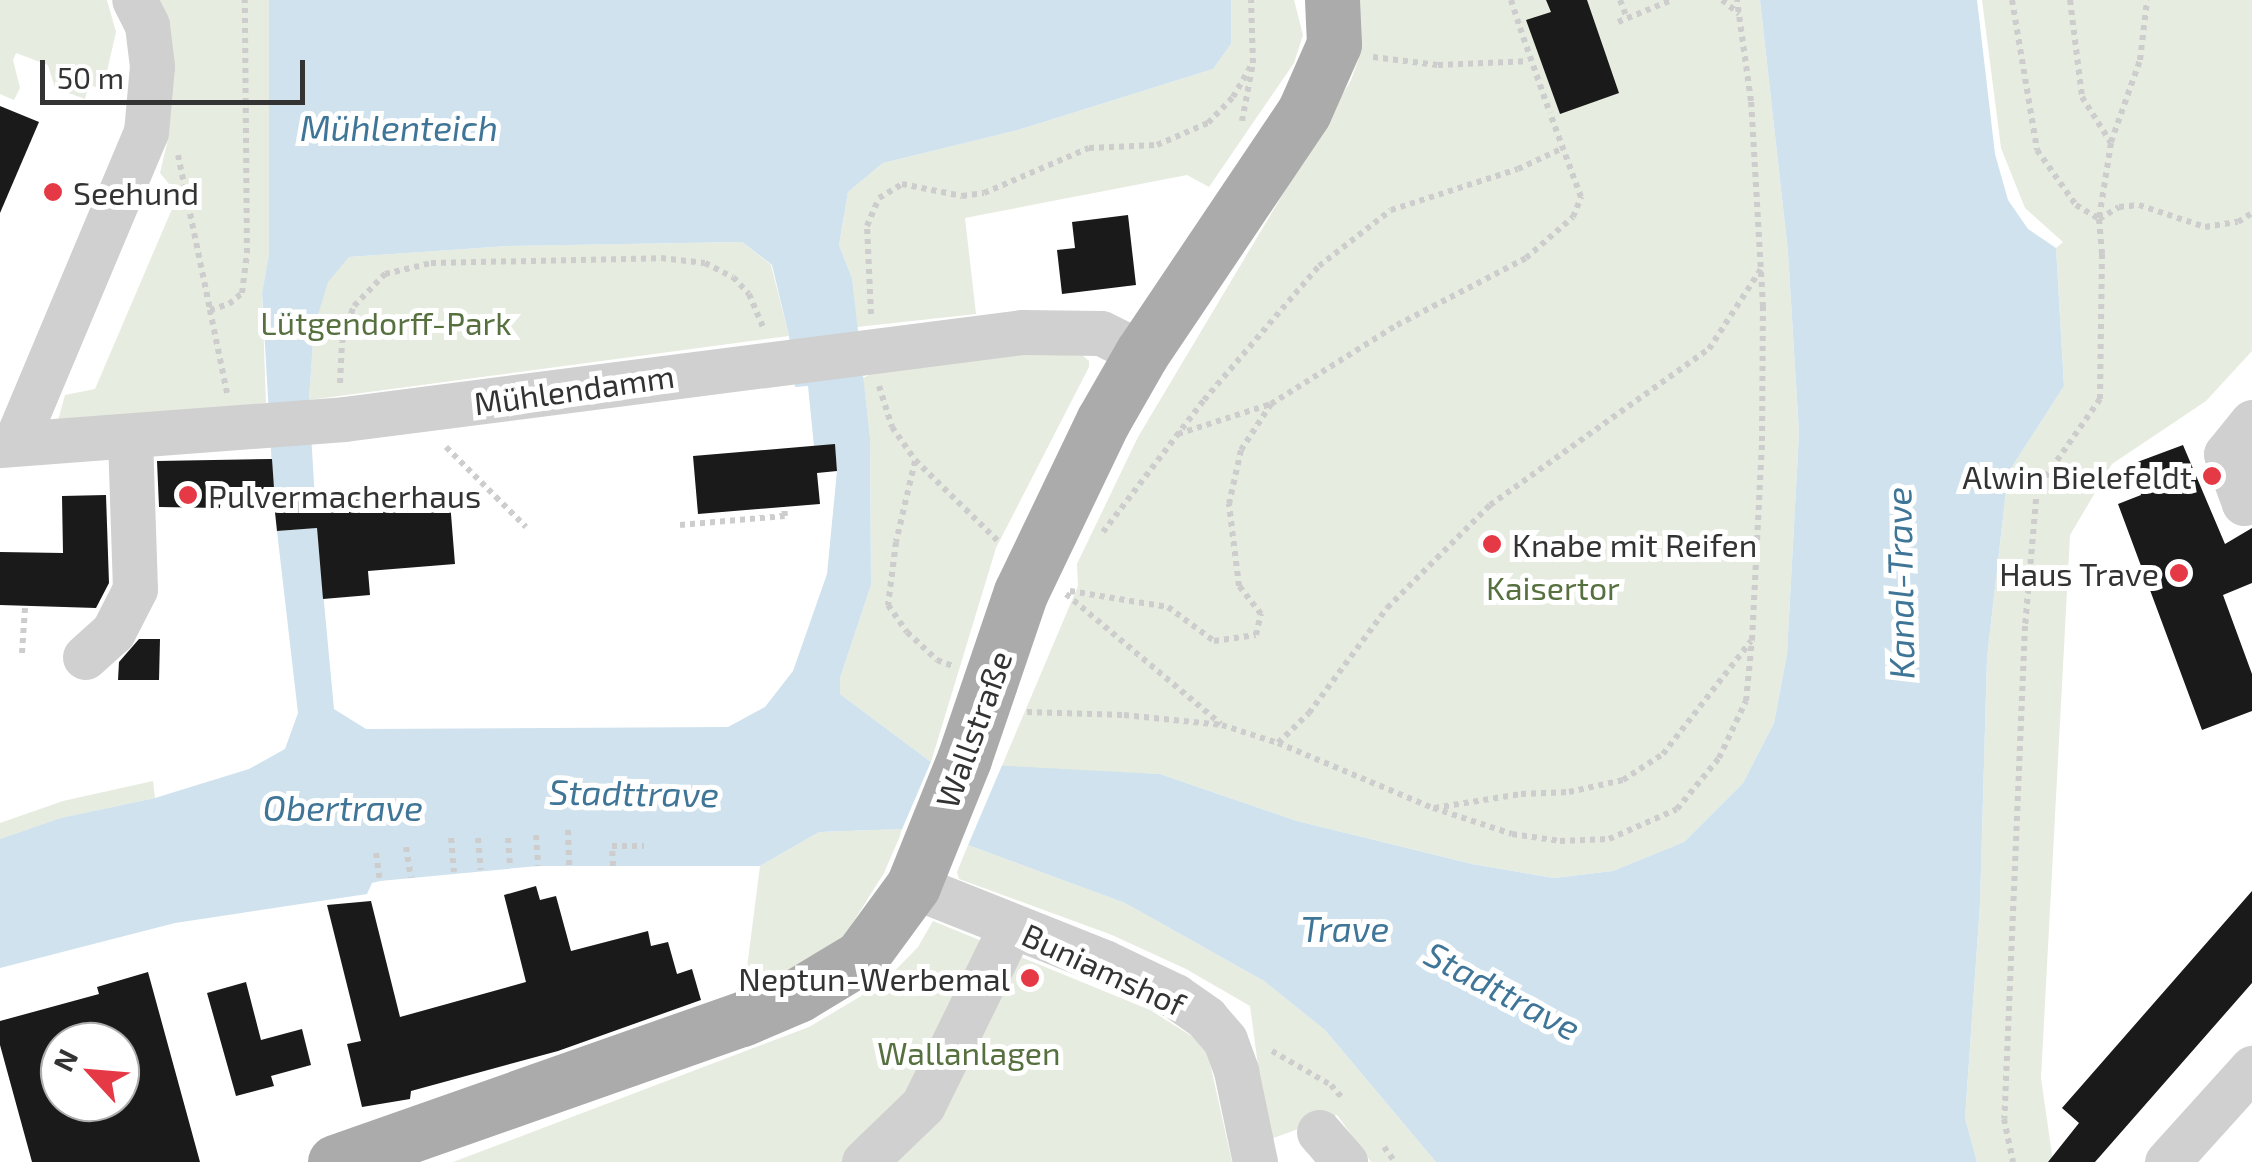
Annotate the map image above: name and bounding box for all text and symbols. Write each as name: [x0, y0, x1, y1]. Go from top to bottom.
scale bar: [45, 40, 310, 102]
text: 50 m: [57, 59, 124, 95]
water label: Mühlenteich: [300, 106, 498, 148]
place label: Seehund: [73, 173, 199, 211]
marker: Seehund: [42, 181, 64, 203]
park label: Lütgendorff-Park: [260, 303, 512, 341]
street label: Mühlendamm: [471, 356, 677, 422]
place label: Alwin Bielefeldt: [1962, 457, 2192, 495]
marker: Alwin Bielefeldt: [2201, 465, 2223, 487]
place label: Pulvermacherhaus: [208, 476, 481, 514]
marker: Pulvermacherhaus: [177, 484, 199, 506]
water label: Kanal-Trave: [1876, 486, 1922, 680]
place label: Knabe mit Reifen: [1512, 525, 1757, 563]
marker: Knabe mit Reifen: [1481, 533, 1503, 555]
place label: Haus Trave: [1998, 554, 2159, 592]
marker: Haus Trave: [2168, 562, 2190, 584]
park label: Kaisertor: [1486, 568, 1620, 606]
street label: Wallstraße: [927, 645, 1019, 813]
water label: Stadttrave: [549, 770, 719, 814]
water label: Obertrave: [263, 786, 423, 828]
water label: Trave: [1301, 907, 1389, 949]
street label: Buniamshof: [1016, 915, 1192, 1023]
water label: Stadttrave: [1418, 932, 1588, 1048]
place label: Neptun-Werbemal: [738, 959, 1010, 997]
marker: Neptun-Werbemal: [1019, 967, 1041, 989]
north arrow: [40, 1022, 140, 1122]
park label: Wallanlagen: [877, 1033, 1061, 1071]
text: N: [45, 1043, 85, 1076]

